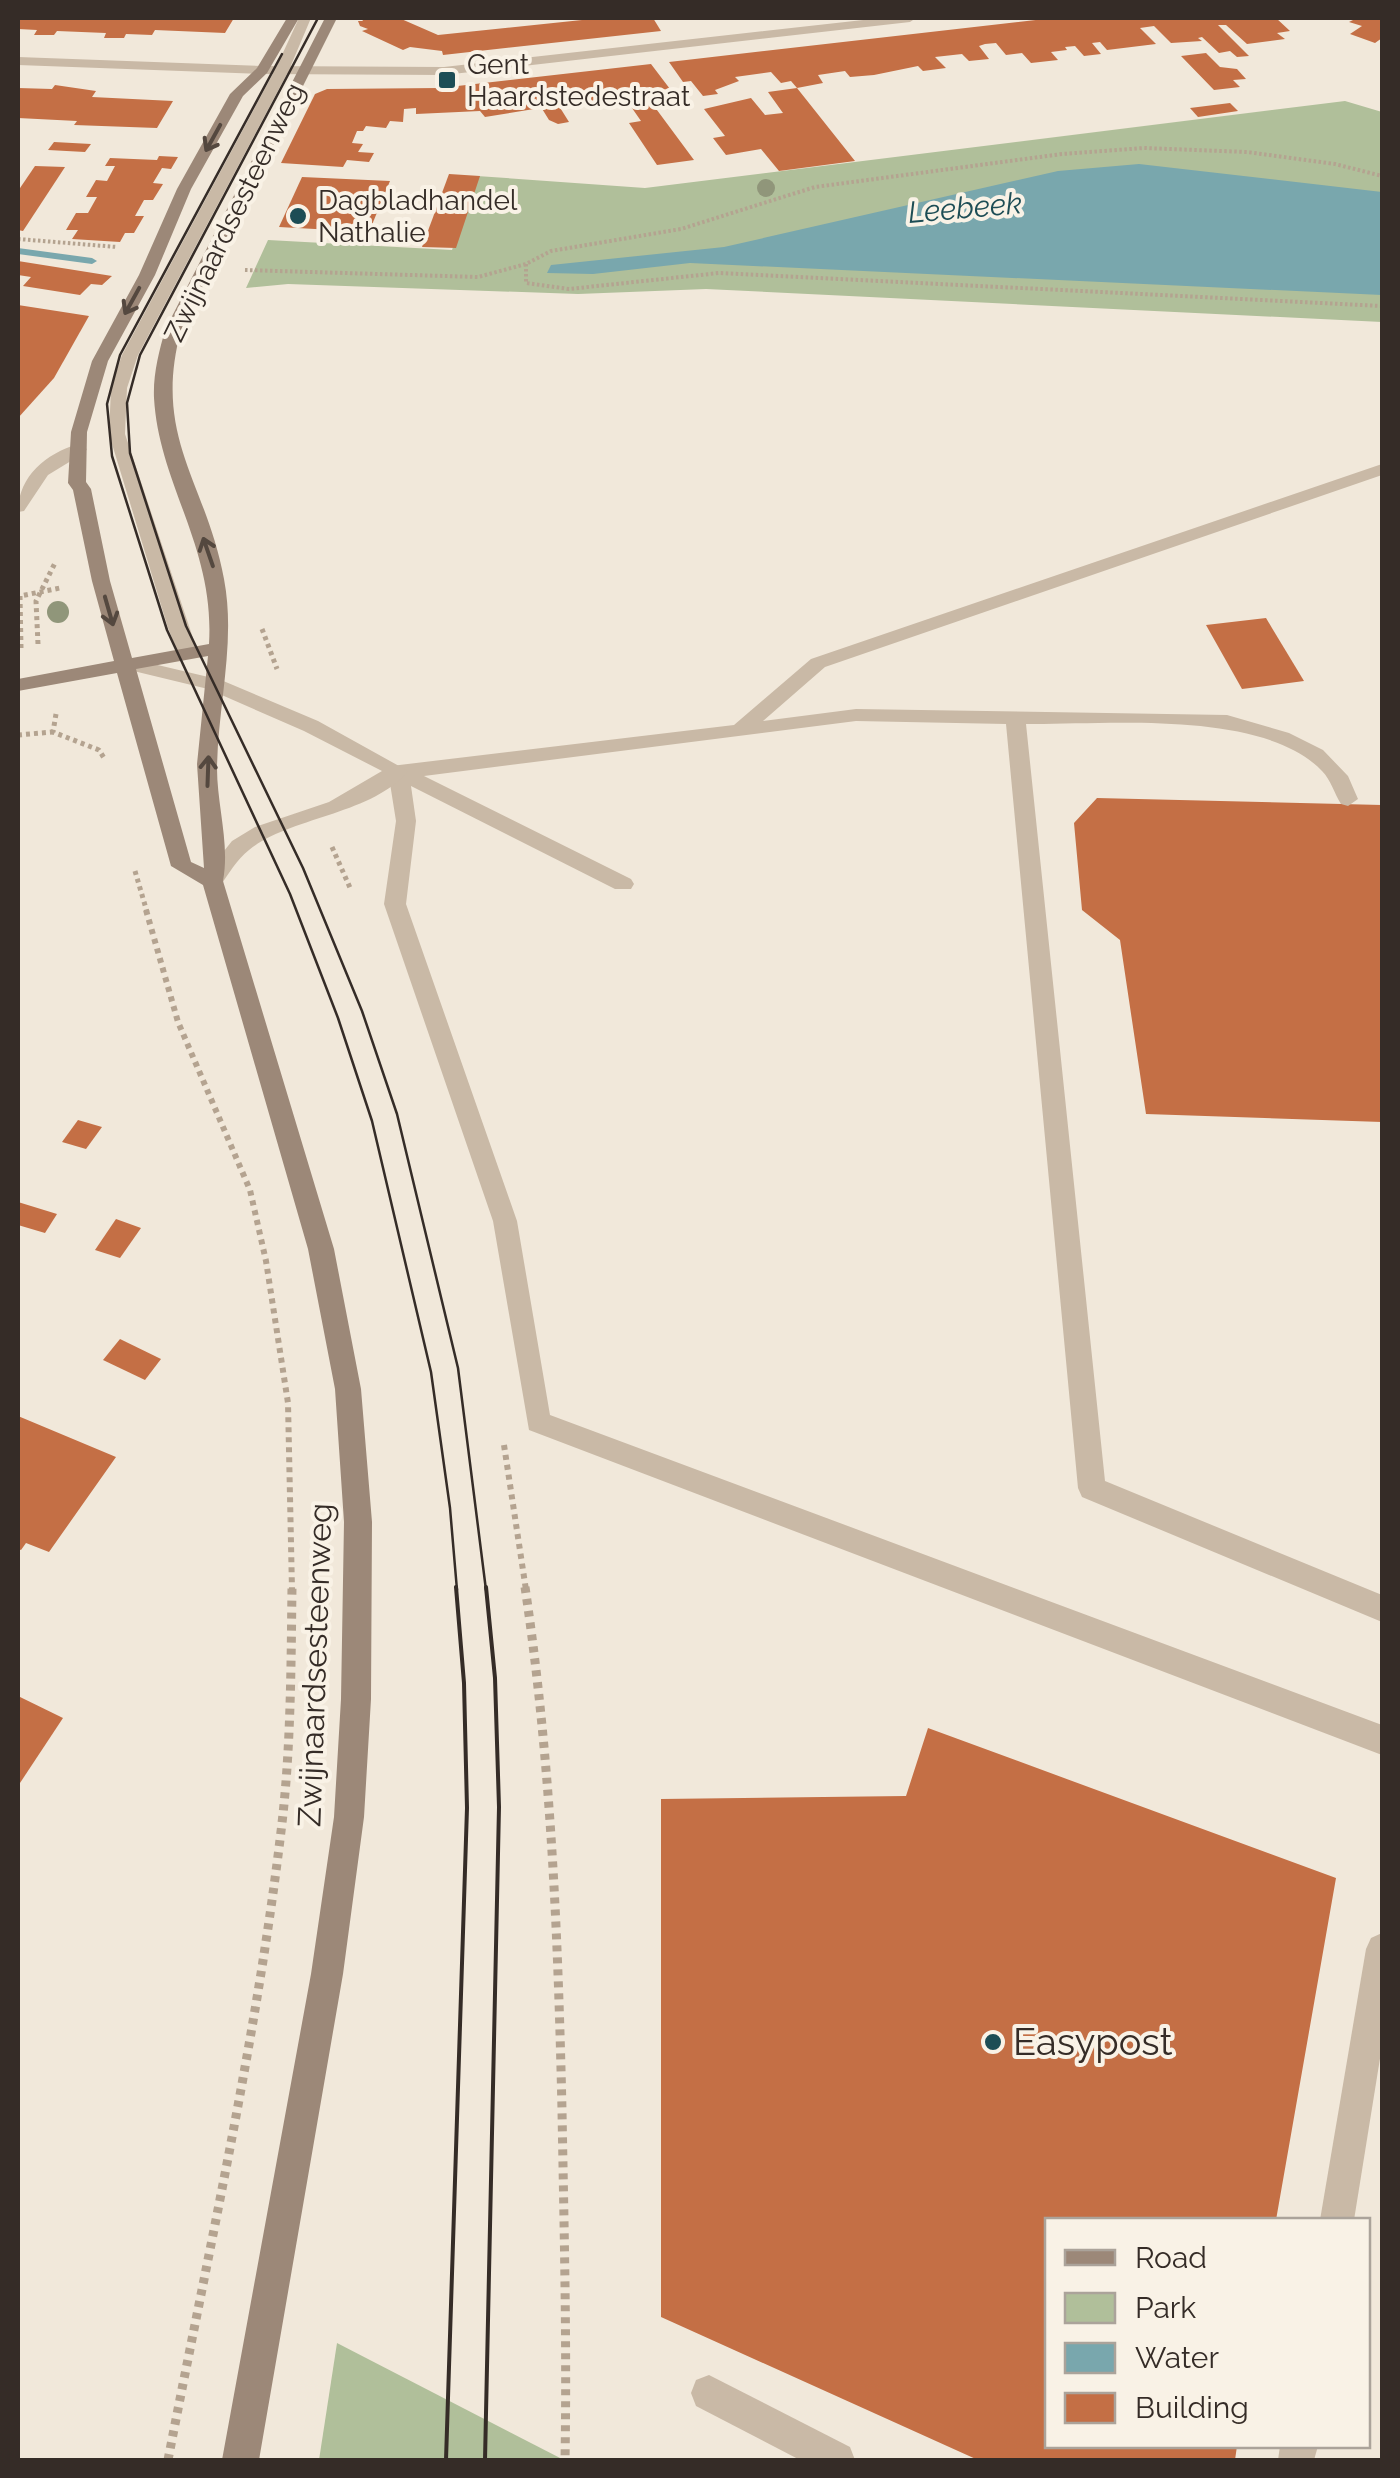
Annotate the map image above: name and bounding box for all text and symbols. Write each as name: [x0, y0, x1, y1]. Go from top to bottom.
place label: Gent Haardstedestraat: [467, 48, 691, 113]
marker: Gent Haardstedestraat: [436, 69, 458, 91]
street label: Zwijnaardsesteenweg: [157, 78, 311, 347]
one-way arrow: [202, 123, 222, 152]
place label: Dagbladhandel Nathalie: [318, 184, 518, 249]
water label: Leebeek: [907, 185, 1023, 230]
marker: Dagbladhandel Nathalie: [287, 205, 309, 227]
one-way arrow: [121, 286, 141, 316]
one-way arrow: [197, 537, 215, 568]
one-way arrow: [101, 594, 119, 626]
one-way arrow: [198, 755, 217, 788]
street label: Zwijnaardsesteenweg: [290, 1502, 339, 1828]
place label: Easypost: [1013, 2019, 1173, 2064]
marker: Easypost: [982, 2031, 1004, 2053]
legend: [1045, 2218, 1370, 2448]
text: Road: [1135, 2240, 1207, 2275]
text: Park: [1135, 2290, 1196, 2325]
text: Water: [1135, 2340, 1219, 2375]
text: Building: [1135, 2390, 1249, 2425]

